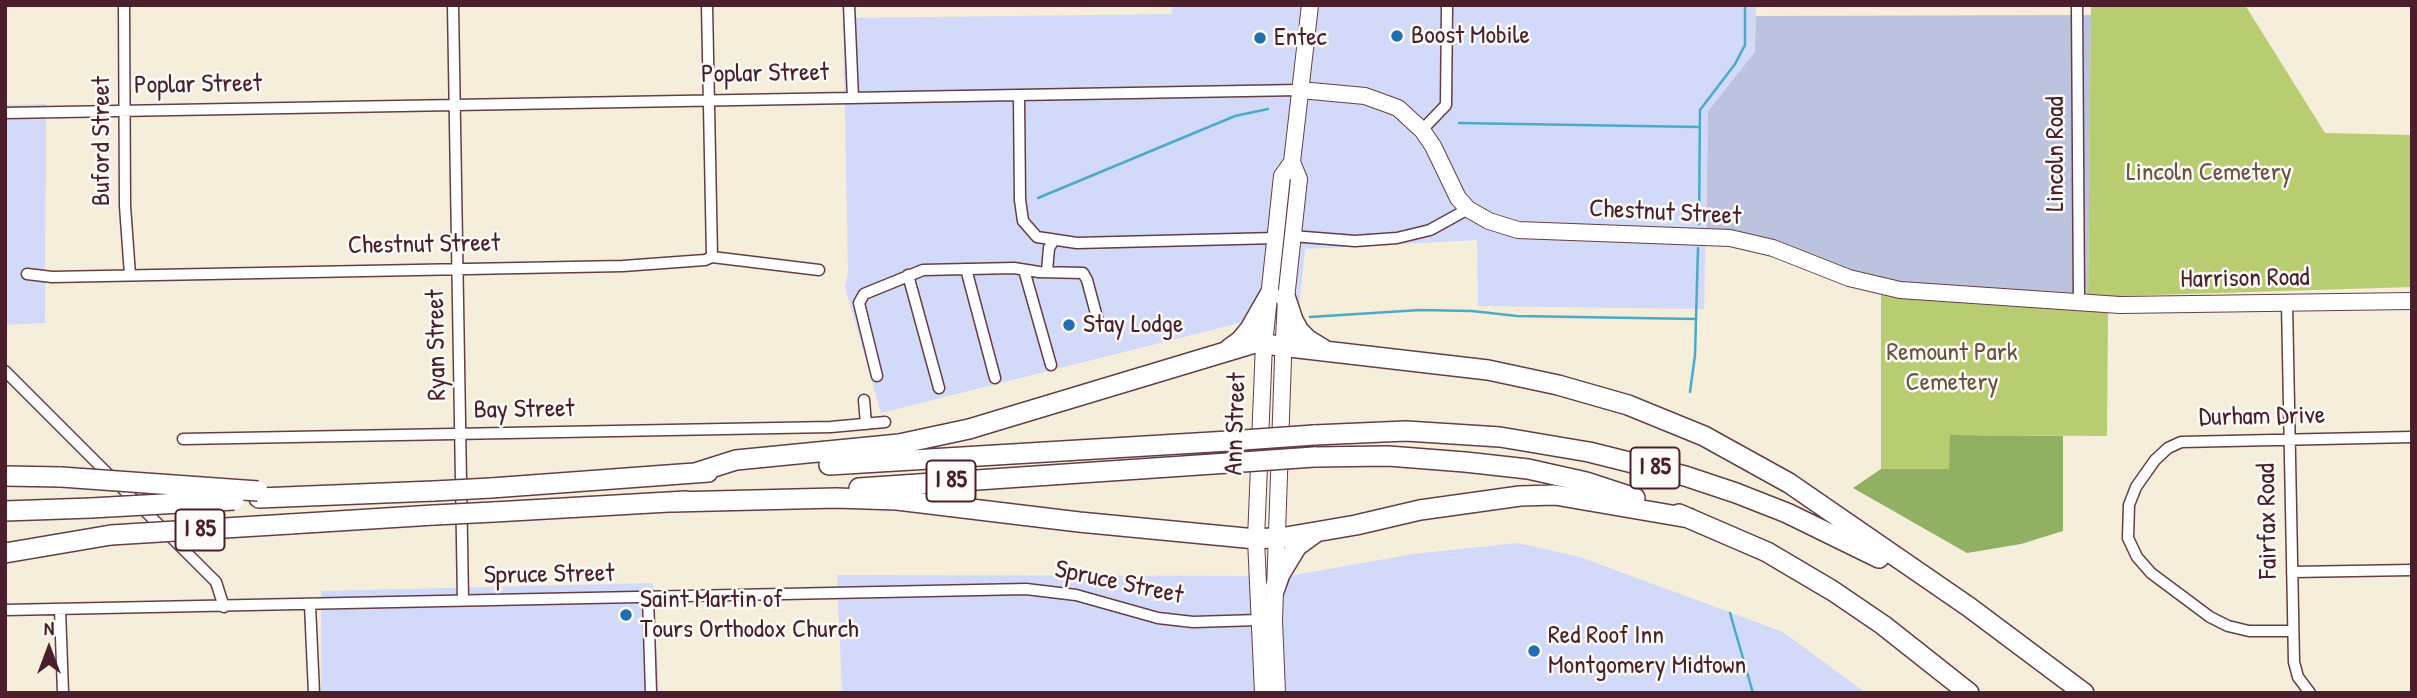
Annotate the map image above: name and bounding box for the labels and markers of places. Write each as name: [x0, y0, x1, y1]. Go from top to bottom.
place label: Boost Mobile: [1411, 20, 1530, 52]
place label: Entec: [1274, 22, 1327, 54]
marker: Boost Mobile: [1389, 28, 1405, 44]
marker: Entec: [1252, 30, 1268, 46]
place label: Stay Lodge: [1083, 309, 1183, 341]
marker: Stay Lodge: [1061, 317, 1077, 333]
place label: Saint Martin of Tours Orthodox Church: [640, 584, 859, 646]
marker: Saint Martin of Tours Orthodox Church: [618, 607, 634, 623]
place label: Red Roof Inn Montgomery Midtown: [1548, 620, 1746, 682]
marker: Red Roof Inn Montgomery Midtown: [1526, 643, 1542, 659]

